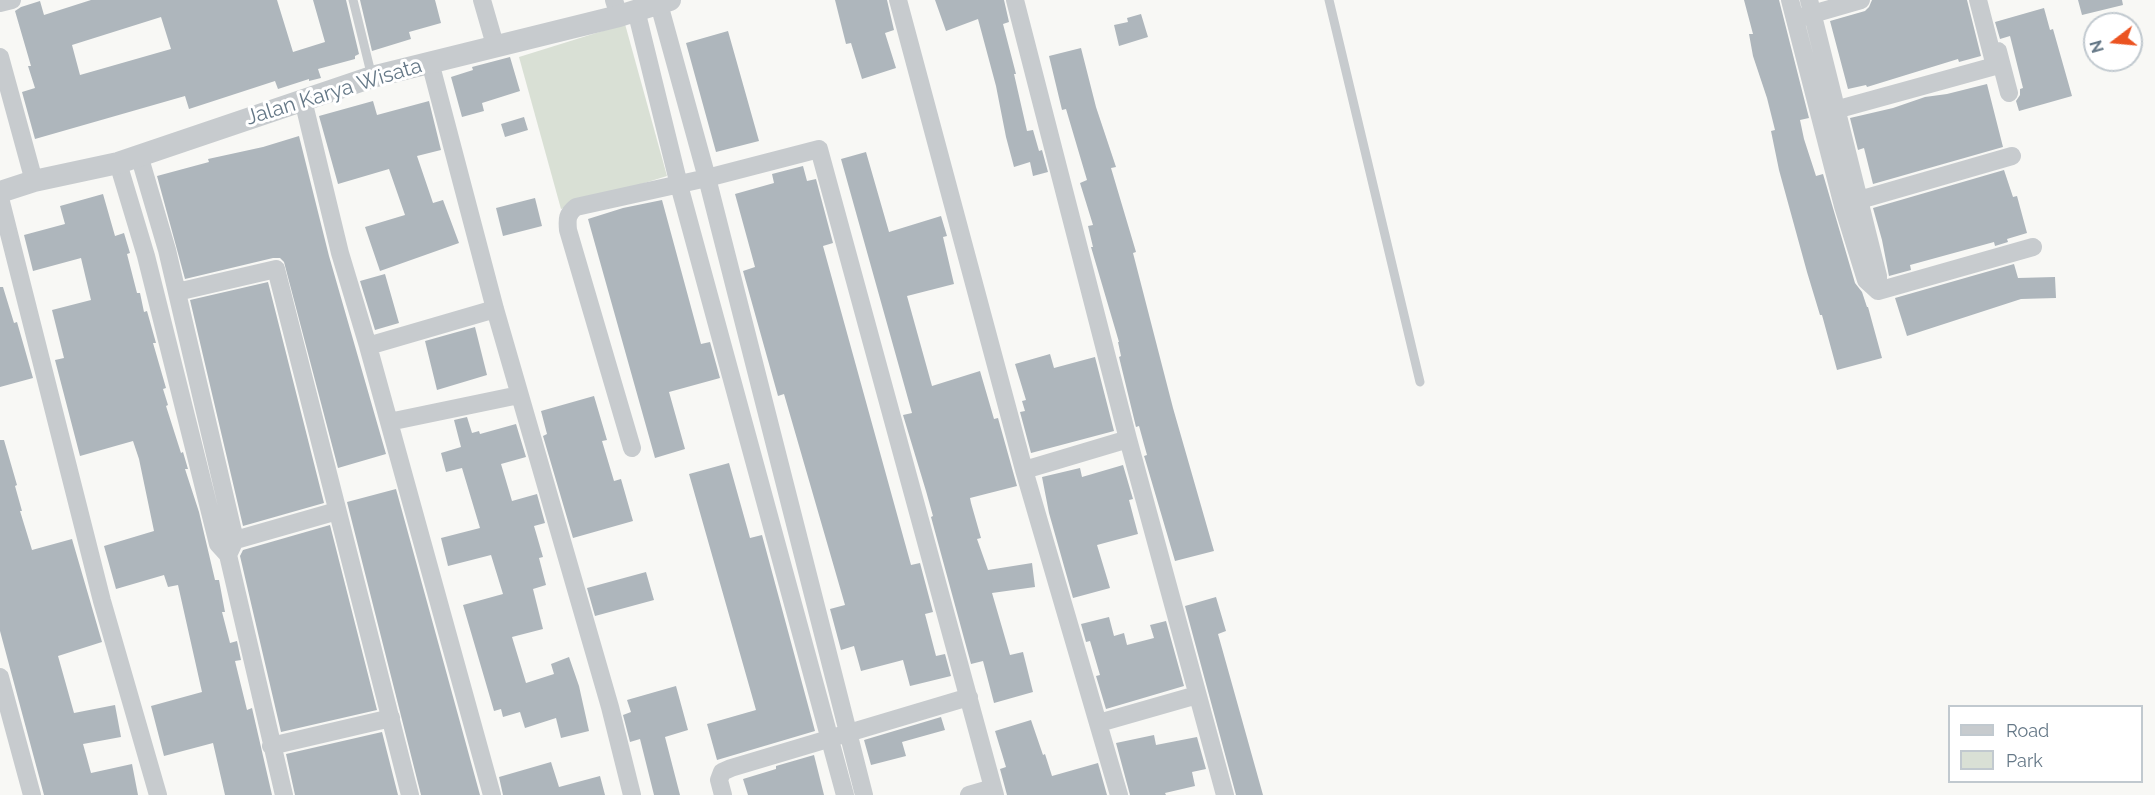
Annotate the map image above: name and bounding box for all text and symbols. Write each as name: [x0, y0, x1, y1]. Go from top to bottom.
north arrow: [2083, 12, 2143, 72]
text: N: [2086, 38, 2108, 55]
street label: Jalan Karya Wisata: [243, 53, 425, 131]
legend: [1948, 705, 2143, 783]
text: Road: [2006, 720, 2049, 741]
text: Park: [2006, 750, 2043, 771]

